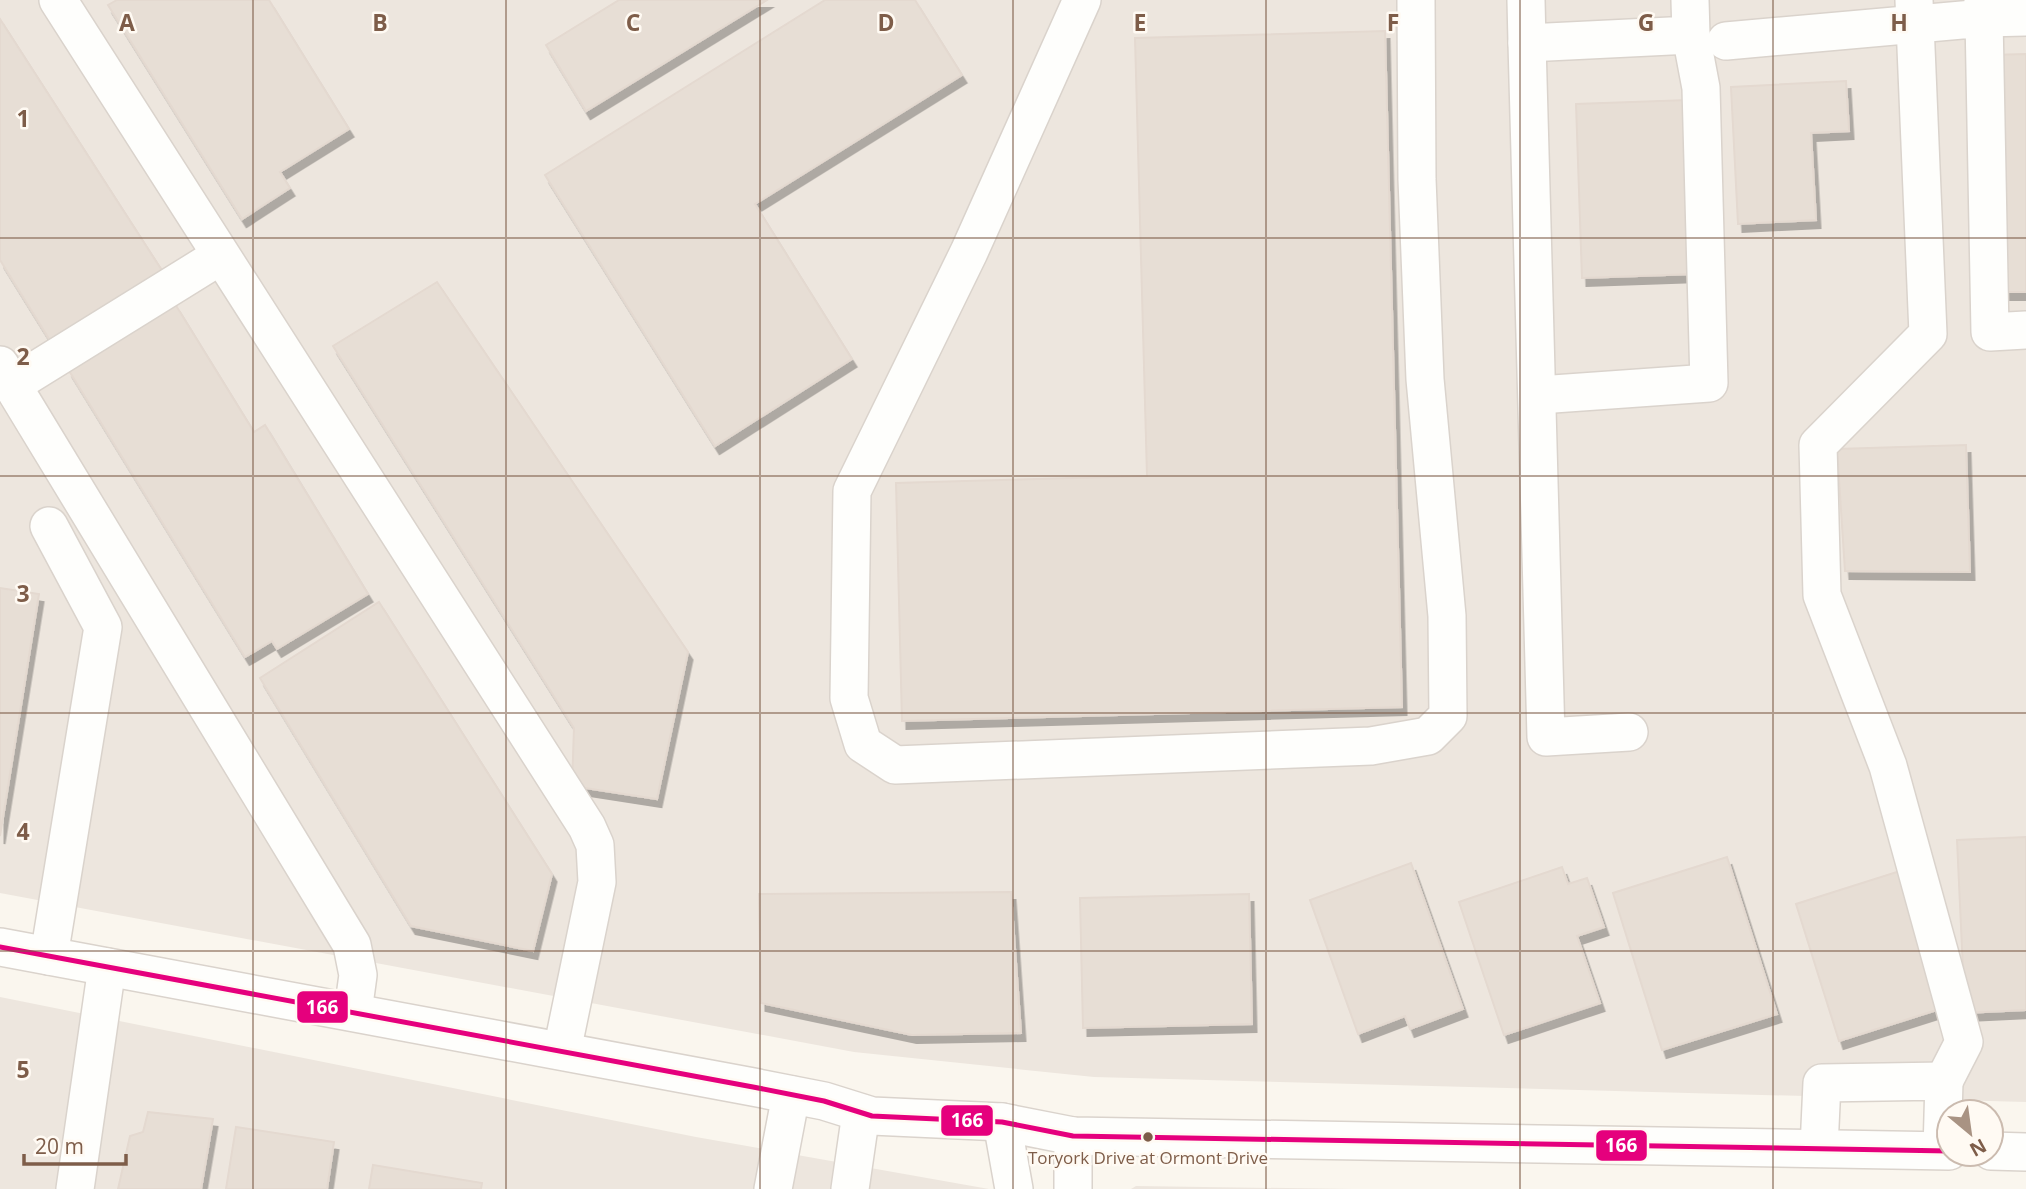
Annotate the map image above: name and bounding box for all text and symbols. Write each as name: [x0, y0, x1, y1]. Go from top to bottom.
text: A: [119, 6, 135, 38]
text: B: [372, 6, 388, 38]
text: C: [626, 6, 640, 38]
text: D: [877, 6, 895, 38]
text: E: [1134, 6, 1146, 38]
text: F: [1387, 6, 1399, 38]
text: G: [1638, 6, 1654, 38]
text: H: [1890, 6, 1908, 38]
text: 1: [16, 102, 30, 134]
text: 2: [16, 340, 30, 372]
text: 3: [16, 577, 30, 609]
text: 4: [16, 815, 30, 847]
line badge: 166: [296, 990, 349, 1024]
text: 166: [306, 994, 338, 1020]
text: 5: [16, 1053, 30, 1085]
north arrow: [1935, 1098, 2005, 1168]
line badge: 166: [940, 1104, 994, 1137]
text: 166: [951, 1107, 983, 1133]
scale bar: [24, 1122, 126, 1166]
line badge: 166: [1595, 1129, 1648, 1162]
marker: Toryork Drive at Ormont Drive: [1141, 1130, 1155, 1144]
text: 20 m: [35, 1132, 84, 1160]
text: 166: [1605, 1132, 1637, 1158]
text: N: [1965, 1133, 1991, 1163]
place label: Toryork Drive at Ormont Drive: [1028, 1146, 1268, 1169]

